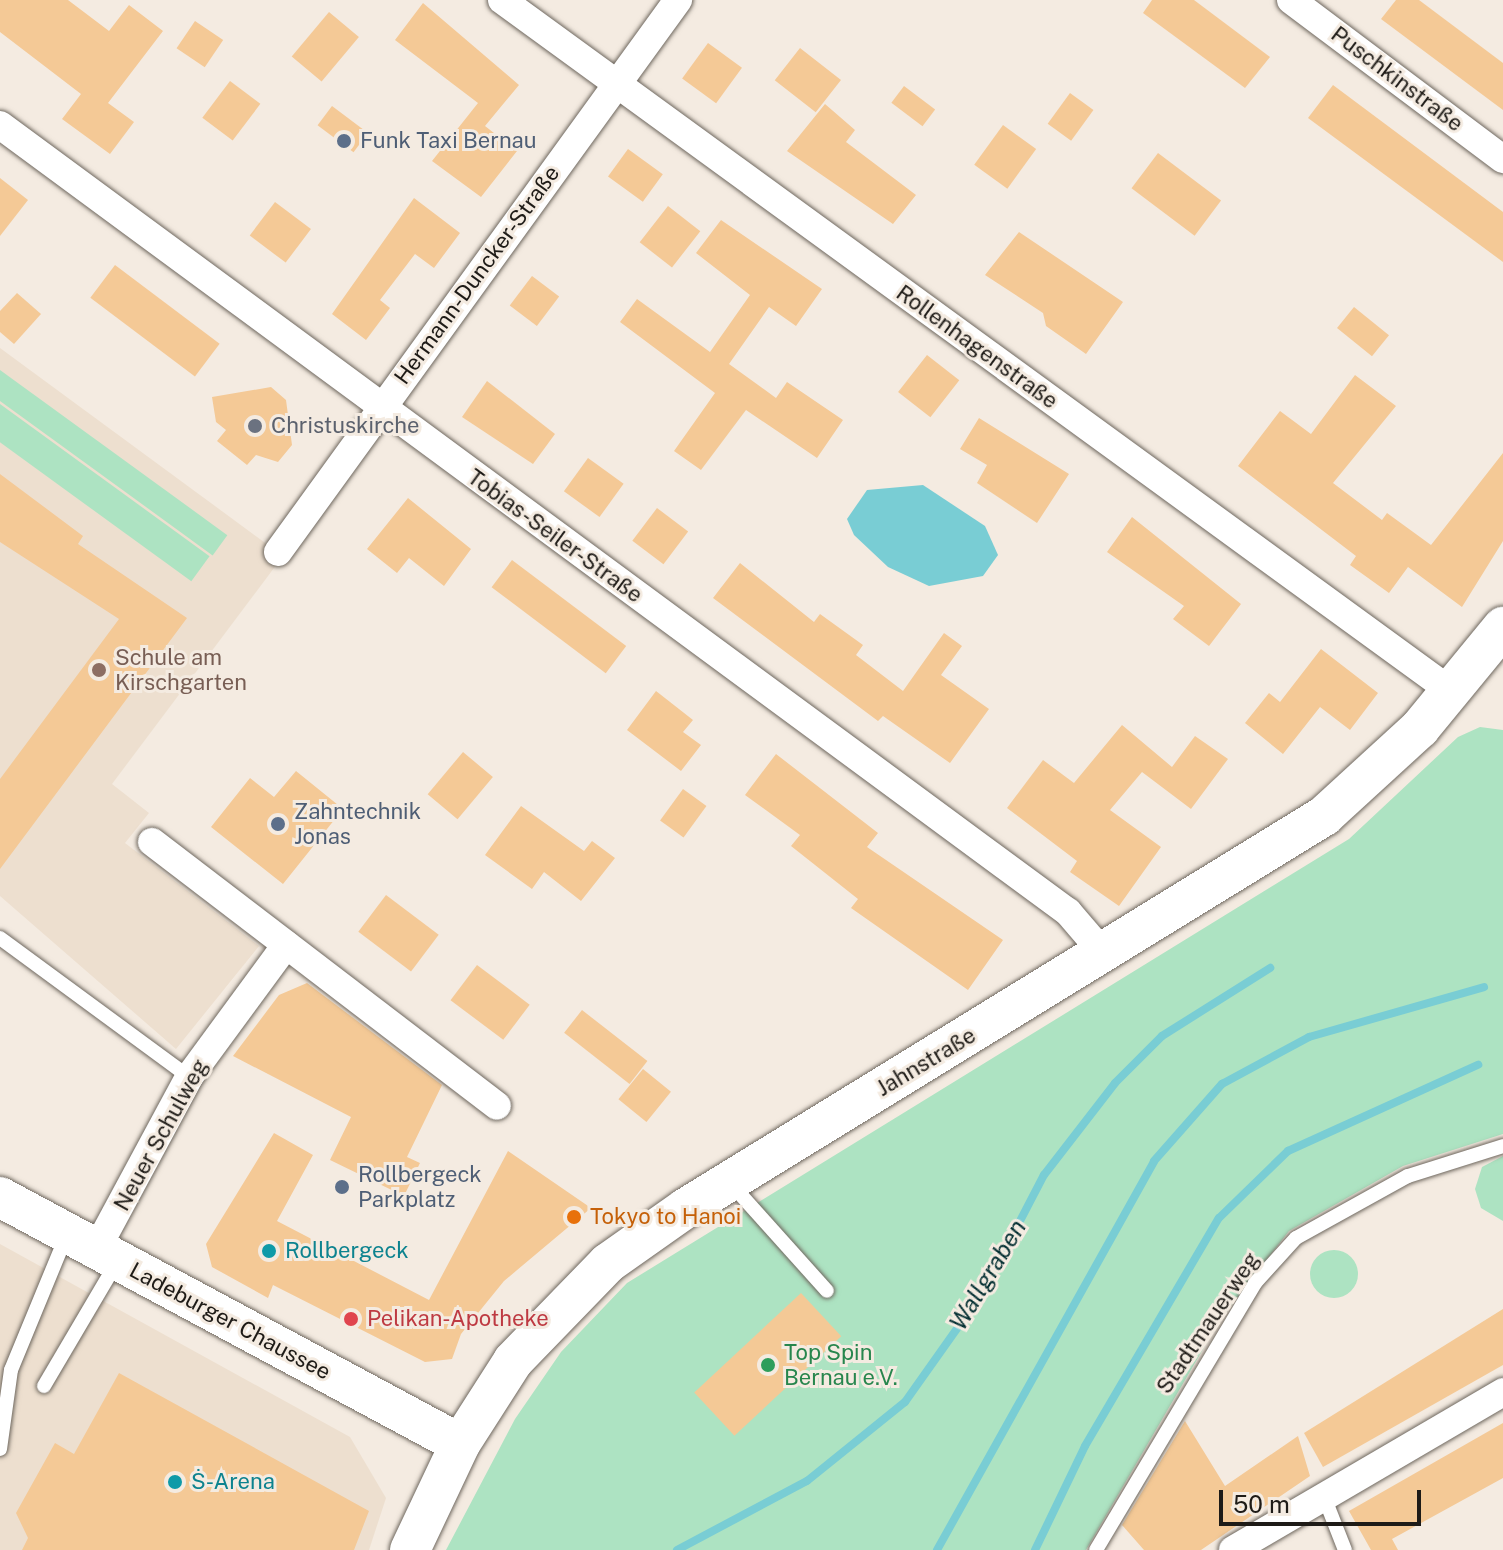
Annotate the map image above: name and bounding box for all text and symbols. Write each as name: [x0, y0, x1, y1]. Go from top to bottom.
street label: Puschkinstraße: [1326, 21, 1468, 137]
place label: Funk Taxi Bernau: [360, 128, 537, 154]
marker: Funk Taxi Bernau: [335, 132, 353, 150]
street label: Hermann-Duncker-Straße: [389, 161, 565, 389]
street label: Rollenhagenstraße: [891, 280, 1063, 414]
place label: Christuskirche: [271, 413, 419, 439]
marker: Christuskirche: [246, 417, 264, 435]
street label: Tobias-Seiler-Straße: [462, 464, 648, 608]
place label: Schule am Kirschgarten: [115, 644, 247, 696]
marker: Schule am Kirschgarten: [90, 661, 108, 679]
place label: Zahntechnik Jonas: [294, 798, 421, 850]
marker: Zahntechnik Jonas: [269, 815, 287, 833]
street label: Jahnstraße: [872, 1022, 980, 1102]
street label: Neuer Schulweg: [108, 1055, 214, 1215]
place label: Rollbergeck Parkplatz: [358, 1161, 482, 1212]
marker: Rollbergeck Parkplatz: [333, 1178, 351, 1196]
place label: Tokyo to Hanoi: [590, 1204, 742, 1230]
marker: Tokyo to Hanoi: [565, 1208, 583, 1226]
water label: Wallgraben: [944, 1215, 1032, 1335]
place label: Rollbergeck: [285, 1238, 409, 1264]
marker: Rollbergeck: [260, 1242, 278, 1260]
street label: Stadtmauerweg: [1151, 1247, 1265, 1399]
street label: Ladeburger Chaussee: [125, 1257, 335, 1385]
place label: Pelikan-Apotheke: [367, 1306, 549, 1332]
marker: Pelikan-Apotheke: [342, 1310, 360, 1328]
place label: Top Spin Bernau e.V.: [784, 1339, 898, 1390]
marker: Top Spin Bernau e.V.: [759, 1356, 777, 1374]
place label: Ṡ-Arena: [191, 1469, 275, 1495]
marker: Ṡ-Arena: [166, 1473, 184, 1491]
scale bar: [1223, 1474, 1425, 1524]
text: 50 m: [1233, 1490, 1290, 1518]

